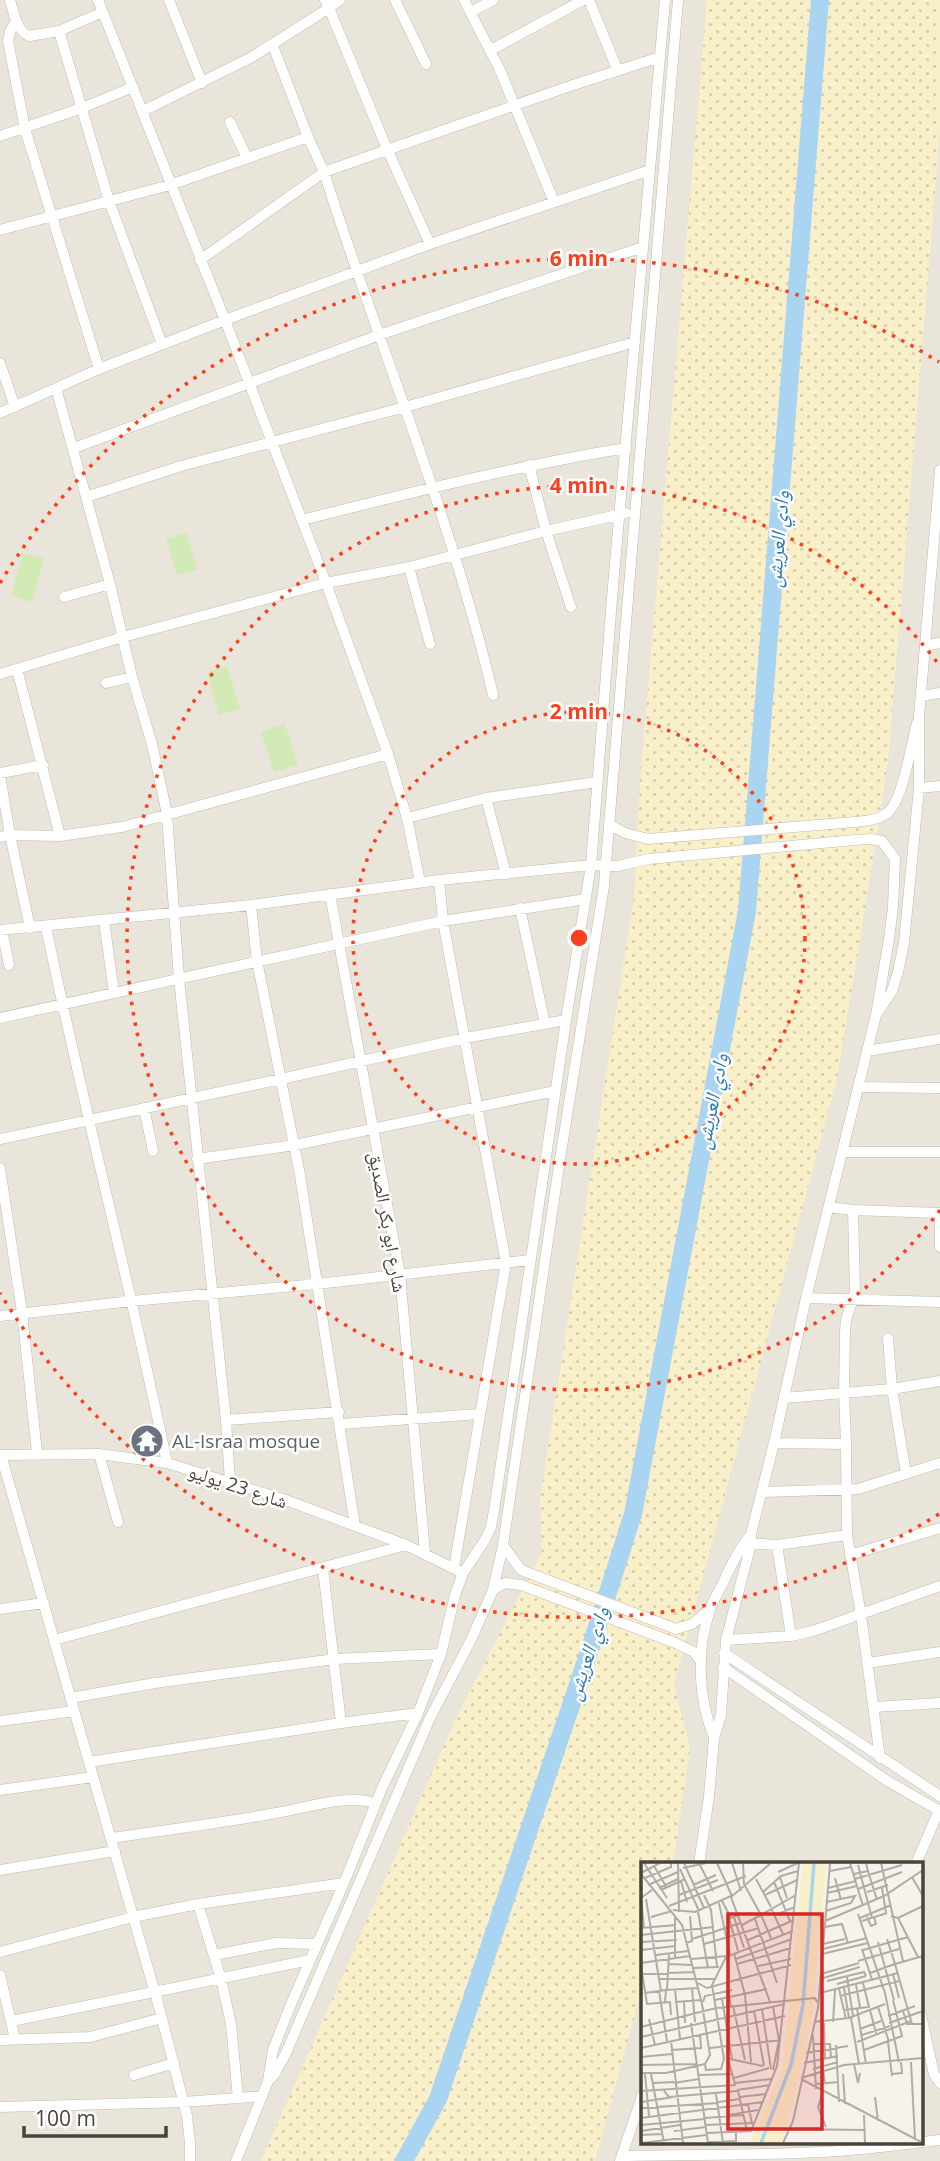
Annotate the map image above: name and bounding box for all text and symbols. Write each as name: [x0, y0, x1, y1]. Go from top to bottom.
text: 6 min: [550, 244, 608, 272]
text: 4 min: [550, 471, 608, 499]
water label: وادي العريش: [759, 489, 799, 589]
text: 2 min: [550, 697, 608, 725]
centre of rings: [567, 926, 591, 950]
water label: وادي العريش: [688, 1050, 737, 1152]
street label: شارع ابو بكر الصديق: [363, 1150, 413, 1294]
temple icon: AL-Israa mosque: [128, 1422, 166, 1460]
place label: AL-Israa mosque: [172, 1428, 320, 1454]
street label: شارع 23 يوليو: [185, 1458, 291, 1514]
water label: وادي العريش: [559, 1602, 619, 1705]
inset map: [641, 1862, 922, 2144]
scale bar: [24, 2094, 166, 2138]
text: 100 m: [35, 2104, 96, 2132]

